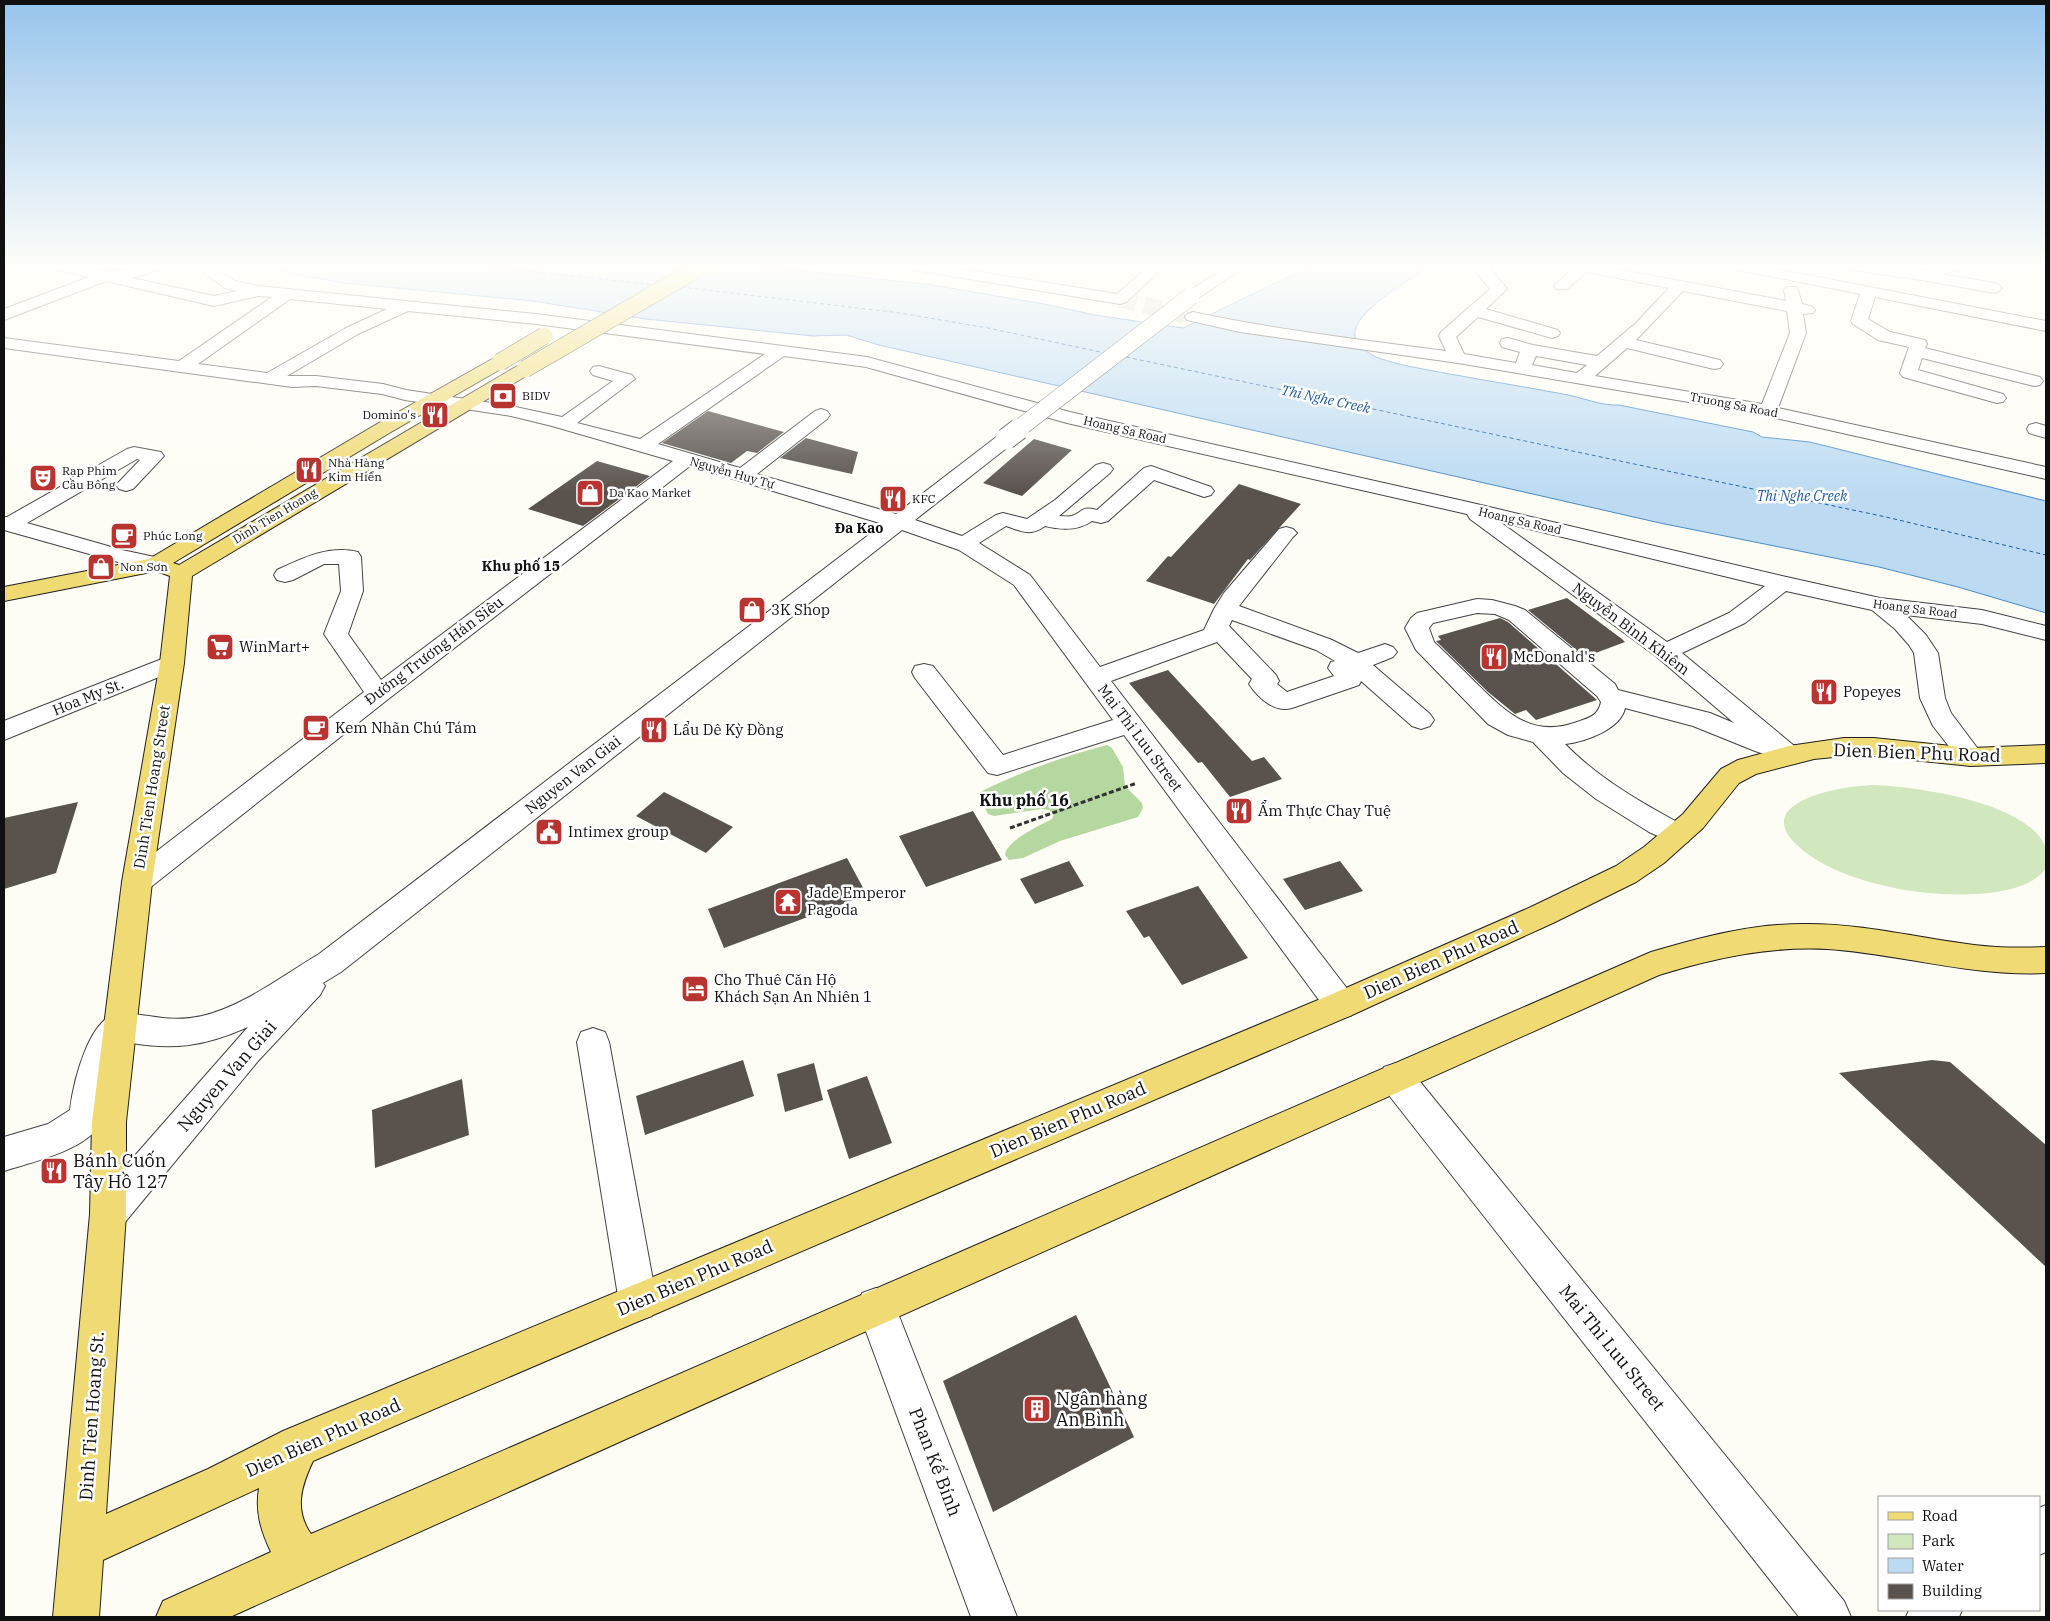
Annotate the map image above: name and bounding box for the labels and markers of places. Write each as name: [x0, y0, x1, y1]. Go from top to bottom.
bank icon: BIDV: [488, 381, 518, 411]
place label: BIDV: [522, 388, 550, 403]
restaurant icon: Domino's: [420, 400, 450, 430]
place label: Domino's: [363, 407, 416, 422]
restaurant icon: Nhà Hàng Kim Hiển: [294, 455, 324, 485]
place label: Nhà Hàng Kim Hiển: [328, 455, 385, 484]
theatre icon: Rạp Phim Cầu Bông: [28, 463, 58, 493]
place label: Rạp Phim Cầu Bông: [62, 463, 118, 492]
shop icon: Da Kao Market: [575, 478, 605, 508]
restaurant icon: KFC: [878, 484, 908, 514]
place label: Da Kao Market: [609, 485, 691, 500]
place label: KFC: [912, 491, 936, 506]
cafe icon: Phúc Long: [109, 521, 139, 551]
place label: Phúc Long: [143, 528, 203, 543]
shop icon: Non Sơn: [86, 552, 116, 582]
place label: Non Sơn: [120, 559, 168, 574]
shop icon: 3K Shop: [737, 595, 767, 625]
place label: 3K Shop: [771, 600, 830, 619]
supermarket icon: WinMart+: [205, 632, 235, 662]
place label: WinMart+: [239, 637, 310, 656]
restaurant icon: McDonald's: [1479, 642, 1509, 672]
place label: McDonald's: [1513, 647, 1595, 666]
restaurant icon: Popeyes: [1809, 677, 1839, 707]
place label: Popeyes: [1843, 682, 1901, 701]
cafe icon: Kem Nhãn Chú Tám: [301, 713, 331, 743]
restaurant icon: Lẩu Dê Kỳ Đồng: [639, 715, 669, 745]
place label: Kem Nhãn Chú Tám: [335, 718, 477, 737]
place label: Lẩu Dê Kỳ Đồng: [673, 720, 784, 739]
restaurant icon: Ẩm Thực Chay Tuệ: [1224, 796, 1254, 826]
place label: Ẩm Thực Chay Tuệ: [1258, 800, 1391, 820]
public building icon: Intimex group: [534, 817, 564, 847]
place label: Intimex group: [568, 822, 669, 841]
place label: Jade Emperor Pagoda: [807, 883, 906, 919]
temple icon: Jade Emperor Pagoda: [773, 887, 803, 917]
place label: Cho Thuê Căn Hộ Khách Sạn An Nhiên 1: [714, 970, 872, 1006]
hotel icon: Cho Thuê Căn Hộ Khách Sạn An Nhiên 1: [680, 974, 710, 1004]
place label: Bánh Cuốn Tây Hồ 127: [73, 1149, 168, 1193]
restaurant icon: Bánh Cuốn Tây Hồ 127: [39, 1156, 69, 1186]
place label: Ngân hàng An Bình: [1056, 1387, 1148, 1431]
building icon: Ngân hàng An Bình: [1022, 1394, 1052, 1424]

